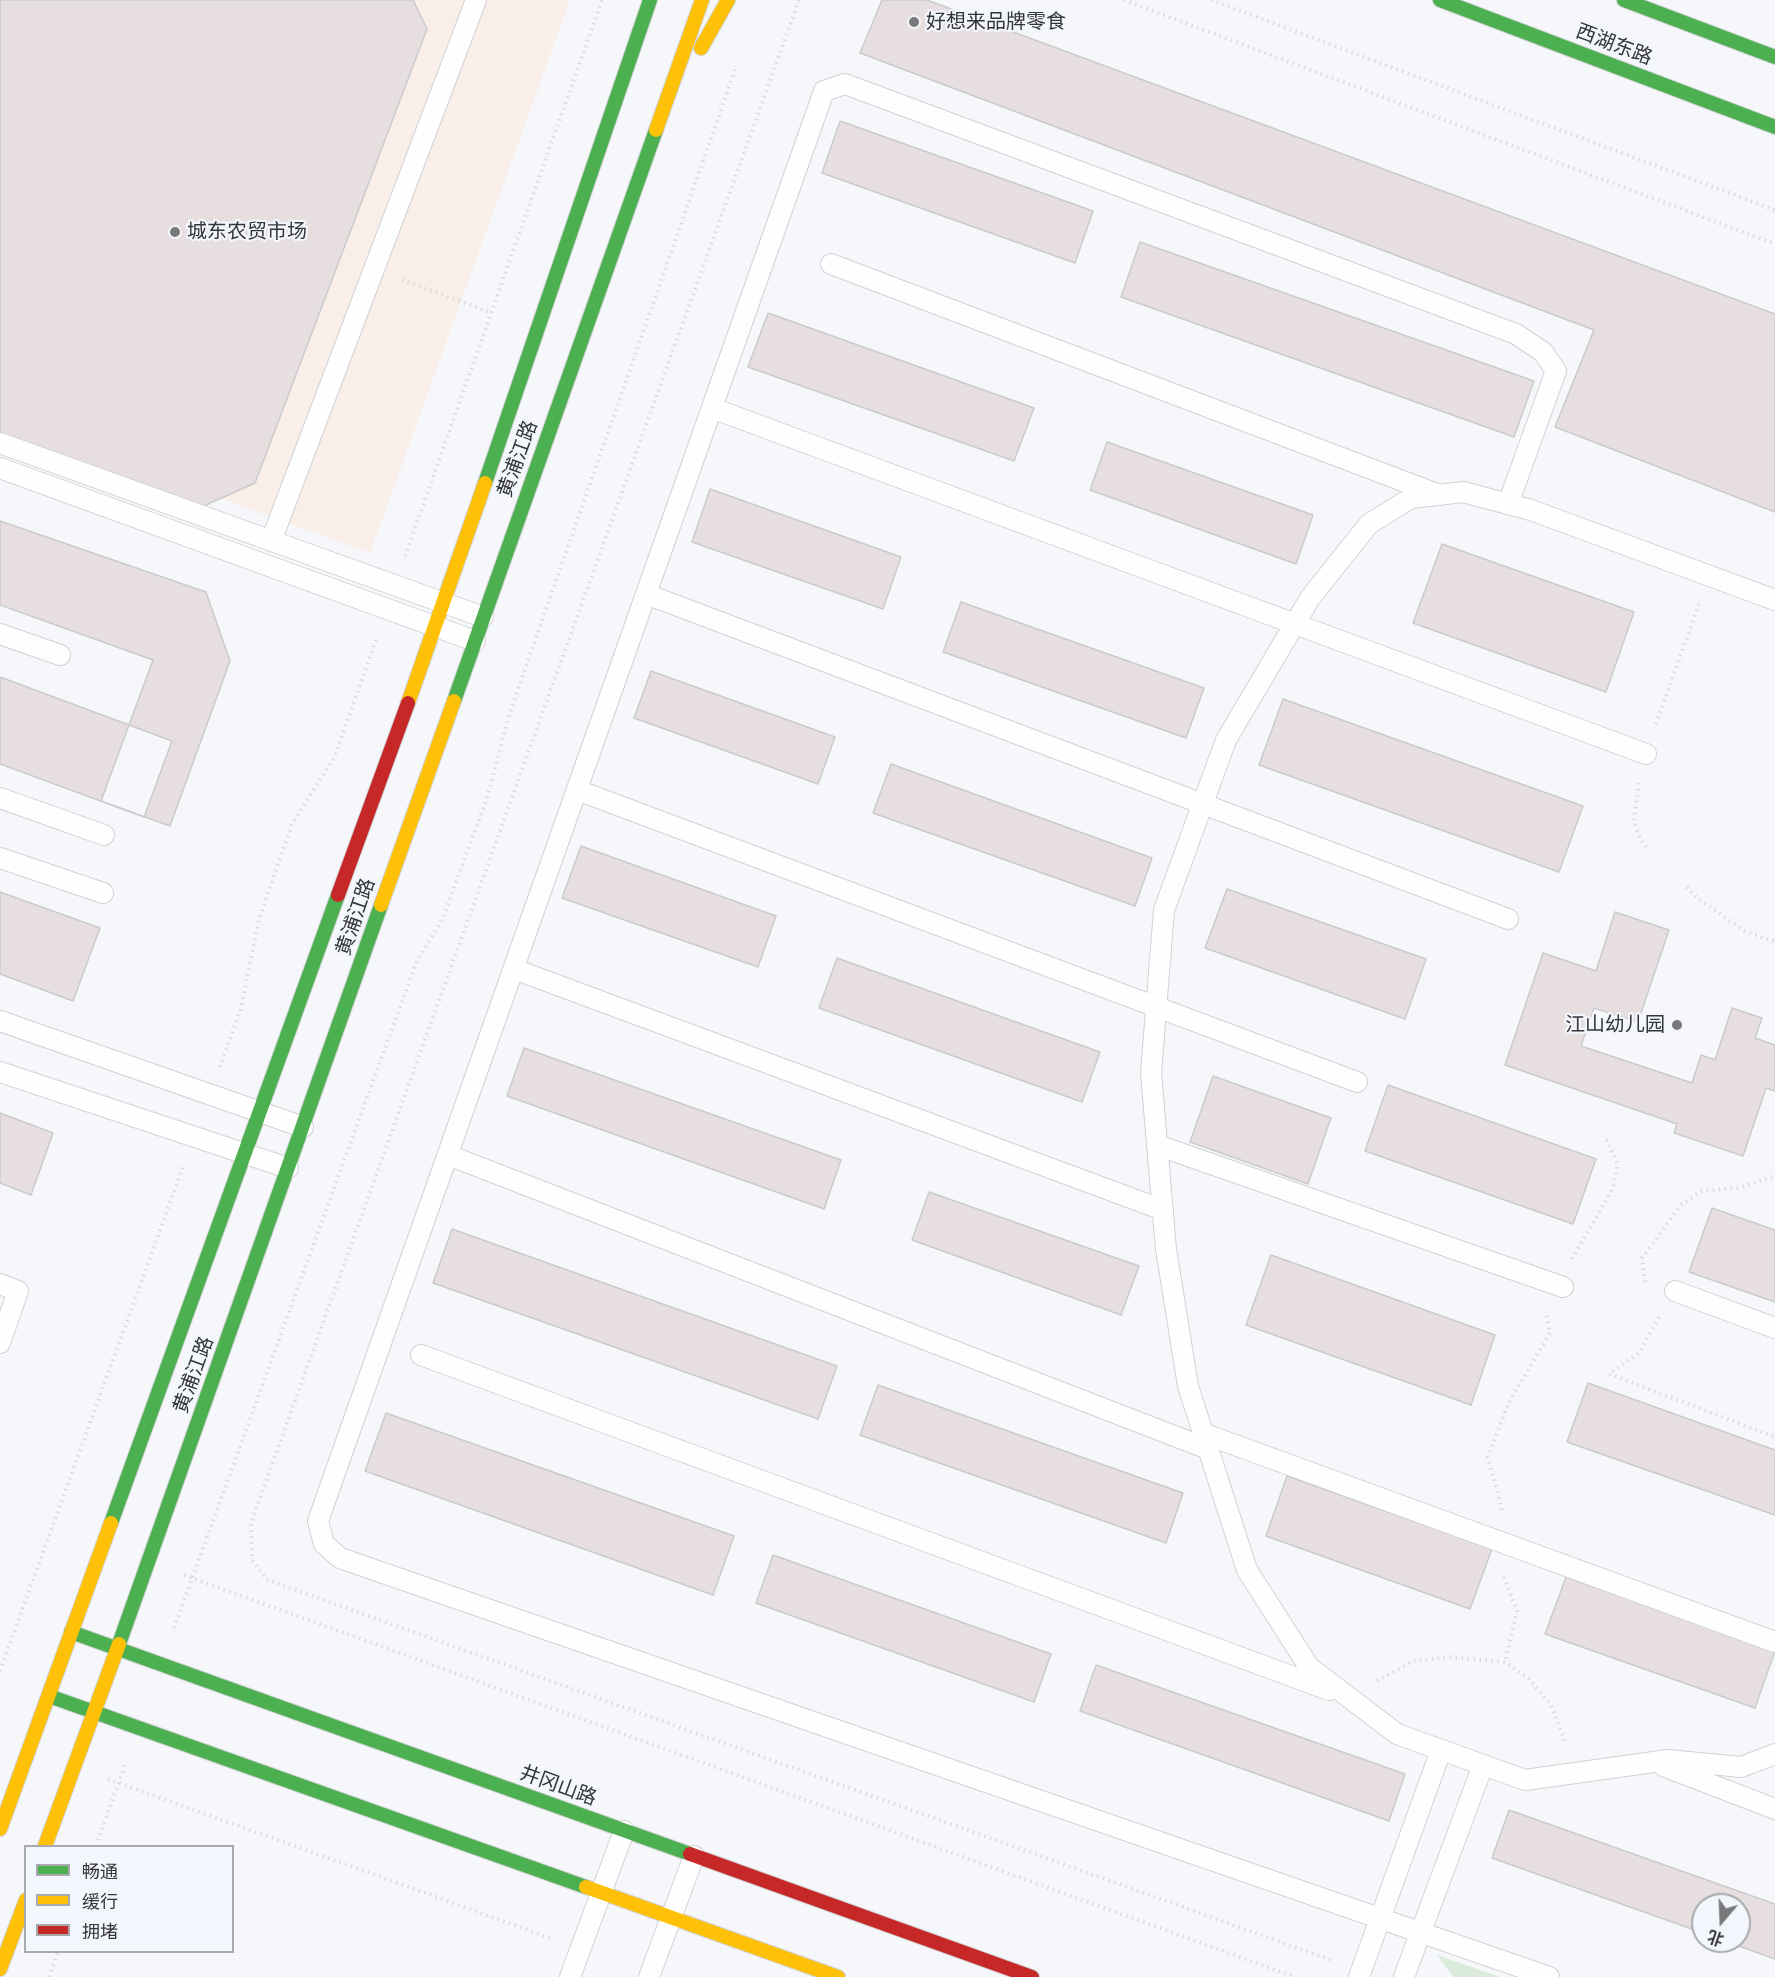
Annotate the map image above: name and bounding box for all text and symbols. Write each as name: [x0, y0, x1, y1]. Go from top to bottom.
place label: 好想来品牌零食: [926, 10, 1066, 34]
marker: 好想来品牌零食: [907, 15, 921, 29]
street label: 西湖东路: [1572, 19, 1656, 71]
place label: 城东农贸市场: [187, 220, 307, 244]
marker: 城东农贸市场: [168, 225, 182, 239]
street label: 黄浦江路: [493, 417, 543, 501]
street label: 黄浦江路: [332, 875, 380, 959]
place label: 江山幼儿园: [1565, 1013, 1665, 1037]
marker: 江山幼儿园: [1670, 1018, 1684, 1032]
street label: 黄浦江路: [169, 1333, 219, 1417]
street label: 井冈山路: [516, 1761, 600, 1811]
legend: [24, 1845, 234, 1953]
text: 畅通: [82, 1860, 118, 1883]
text: 缓行: [82, 1890, 118, 1913]
north arrow: [1691, 1893, 1751, 1953]
text: 拥堵: [82, 1920, 118, 1943]
text: 北: [1705, 1926, 1727, 1950]

